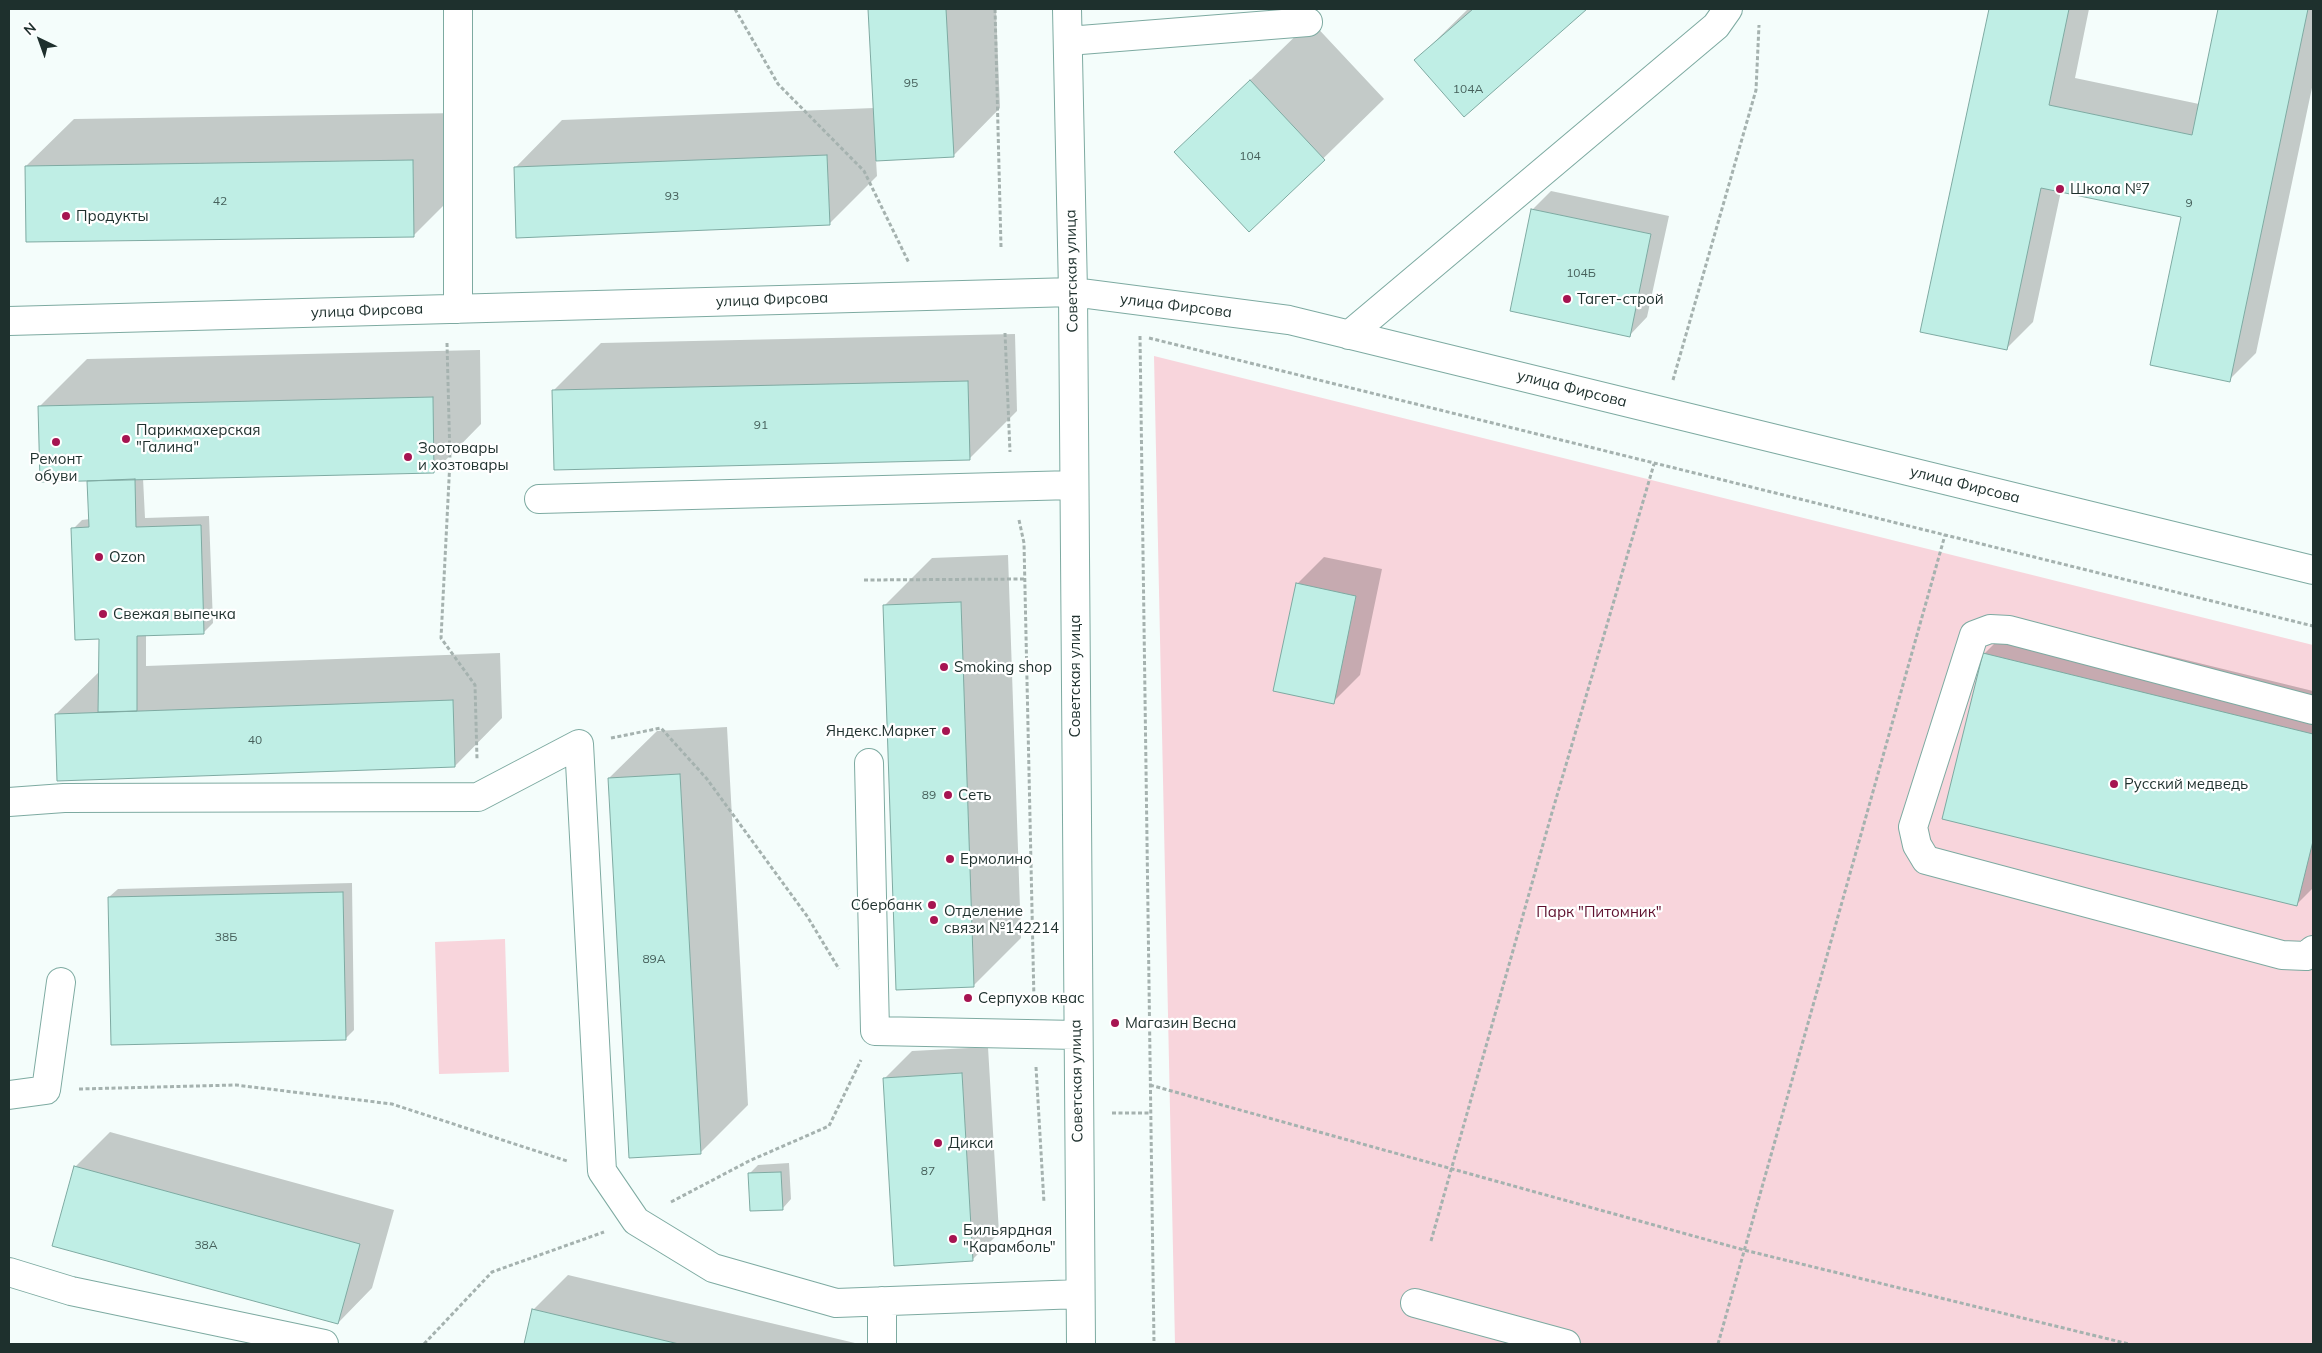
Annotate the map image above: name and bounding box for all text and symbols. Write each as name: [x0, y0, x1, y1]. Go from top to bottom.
north arrow: [15, 15, 65, 65]
text: N: [20, 19, 40, 39]
house number: 95: [904, 76, 918, 90]
house number: 104А: [1453, 82, 1483, 96]
house number: 104: [1239, 149, 1261, 163]
place label: Школа №7: [2070, 180, 2150, 198]
marker: Школа №7: [2054, 183, 2066, 195]
house number: 93: [665, 189, 679, 203]
house number: 42: [213, 194, 227, 208]
house number: 9: [2185, 196, 2193, 210]
place label: Продукты: [76, 207, 149, 225]
street label: Советская улица: [1062, 209, 1082, 333]
marker: Продукты: [60, 210, 72, 222]
house number: 104Б: [1566, 266, 1596, 280]
street label: улица Фирсова: [715, 289, 829, 311]
street label: улица Фирсова: [1119, 290, 1233, 322]
place label: Тагет-строй: [1577, 290, 1664, 308]
marker: Тагет-строй: [1561, 293, 1573, 305]
street label: улица Фирсова: [310, 300, 424, 322]
street label: улица Фирсова: [1515, 367, 1629, 411]
house number: 91: [754, 418, 768, 432]
place label: Парикмахерская "Галина": [136, 421, 261, 456]
marker: Парикмахерская "Галина": [120, 433, 132, 445]
marker: Ремонт обуви: [50, 436, 62, 448]
place label: Зоотовары и хозтовары: [418, 439, 509, 474]
place label: Ремонт обуви: [30, 450, 82, 485]
marker: Зоотовары и хозтовары: [402, 451, 414, 463]
street label: улица Фирсова: [1908, 463, 2022, 507]
place label: Ozon: [109, 548, 146, 566]
marker: Ozon: [93, 551, 105, 563]
place label: Свежая выпечка: [113, 605, 236, 623]
marker: Свежая выпечка: [97, 608, 109, 620]
street label: Советская улица: [1066, 615, 1084, 737]
place label: Smoking shop: [954, 658, 1052, 676]
marker: Smoking shop: [938, 661, 950, 673]
place label: Яндекс.Маркет: [826, 722, 936, 740]
marker: Яндекс.Маркет: [940, 725, 952, 737]
house number: 40: [248, 733, 262, 747]
place label: Русский медведь: [2124, 775, 2248, 793]
marker: Русский медведь: [2108, 778, 2120, 790]
place label: Сеть: [958, 786, 991, 804]
house number: 89: [922, 788, 936, 802]
marker: Сеть: [942, 789, 954, 801]
place label: Ермолино: [960, 850, 1032, 868]
marker: Ермолино: [944, 853, 956, 865]
place label: Сбербанк: [851, 896, 922, 914]
marker: Сбербанк: [926, 899, 938, 911]
place label: Отделение связи №142214: [944, 902, 1059, 937]
park label: Парк "Питомник": [1536, 903, 1662, 921]
marker: Отделение связи №142214: [928, 914, 940, 926]
house number: 38Б: [215, 930, 237, 944]
house number: 89А: [642, 952, 666, 966]
place label: Серпухов квас: [978, 989, 1085, 1007]
marker: Серпухов квас: [962, 992, 974, 1004]
place label: Магазин Весна: [1125, 1014, 1236, 1032]
marker: Магазин Весна: [1109, 1017, 1121, 1029]
street label: Советская улица: [1067, 1019, 1087, 1143]
place label: Дикси: [948, 1134, 994, 1152]
marker: Дикси: [932, 1137, 944, 1149]
house number: 87: [921, 1164, 935, 1178]
place label: Бильярдная "Карамболь": [963, 1221, 1056, 1256]
marker: Бильярдная "Карамболь": [947, 1233, 959, 1245]
house number: 38А: [194, 1238, 218, 1252]

